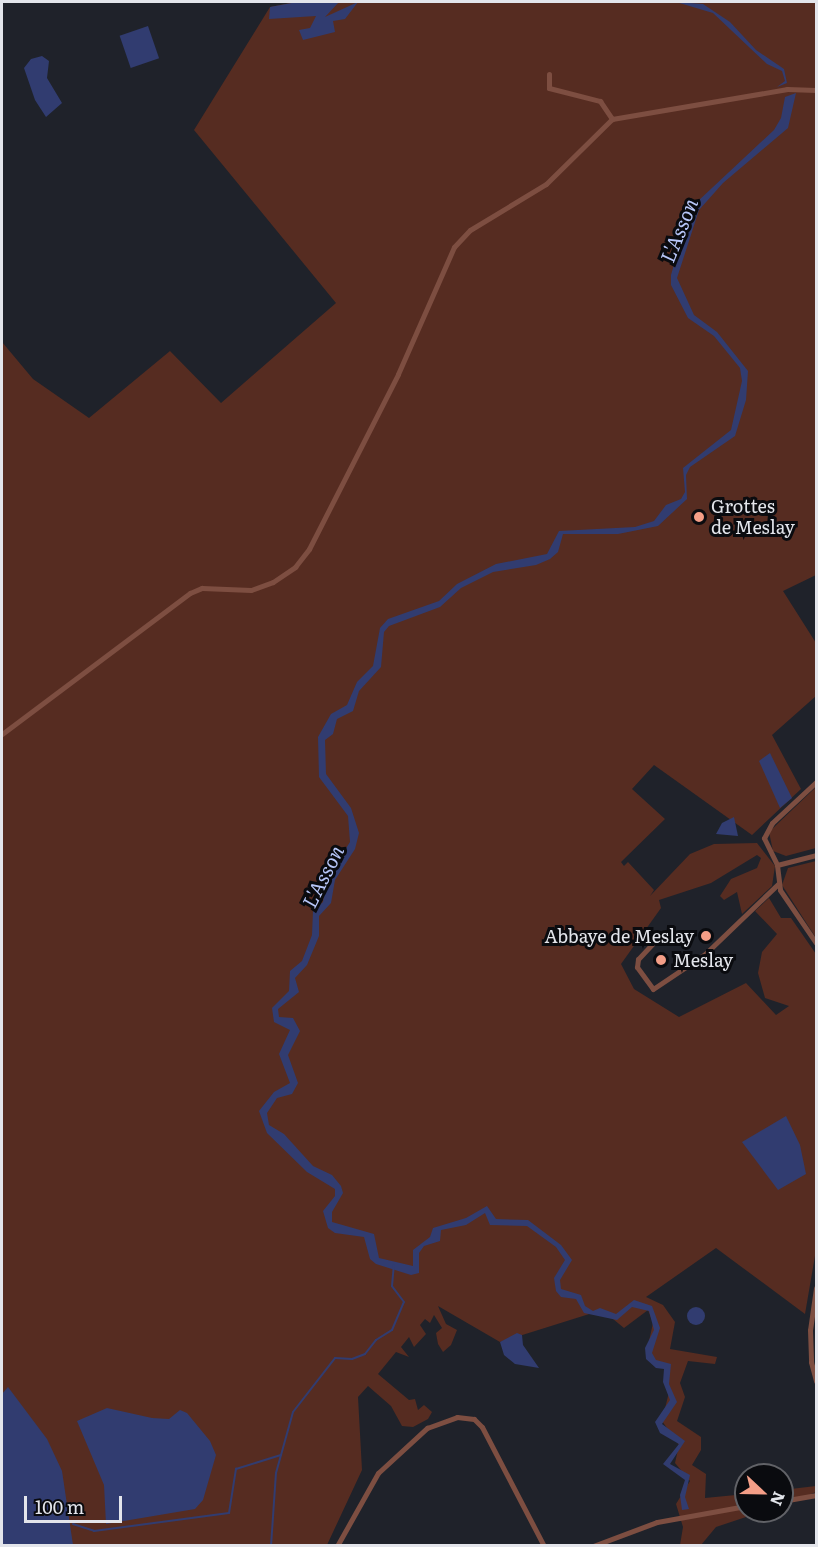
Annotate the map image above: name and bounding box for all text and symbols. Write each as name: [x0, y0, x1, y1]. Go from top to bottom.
water label: L'Asson: [654, 195, 702, 265]
place label: Grottes de Meslay: [711, 496, 795, 538]
marker: Grottes de Meslay: [692, 510, 706, 524]
water label: L'Asson: [296, 841, 348, 911]
place label: Abbaye de Meslay: [544, 925, 694, 947]
marker: Abbaye de Meslay: [699, 929, 713, 943]
place label: Meslay: [673, 949, 733, 971]
marker: Meslay: [654, 953, 668, 967]
north arrow: [734, 1463, 794, 1523]
scale bar: [27, 1484, 124, 1522]
text: N: [765, 1488, 792, 1510]
text: 100 m: [35, 1493, 84, 1520]

